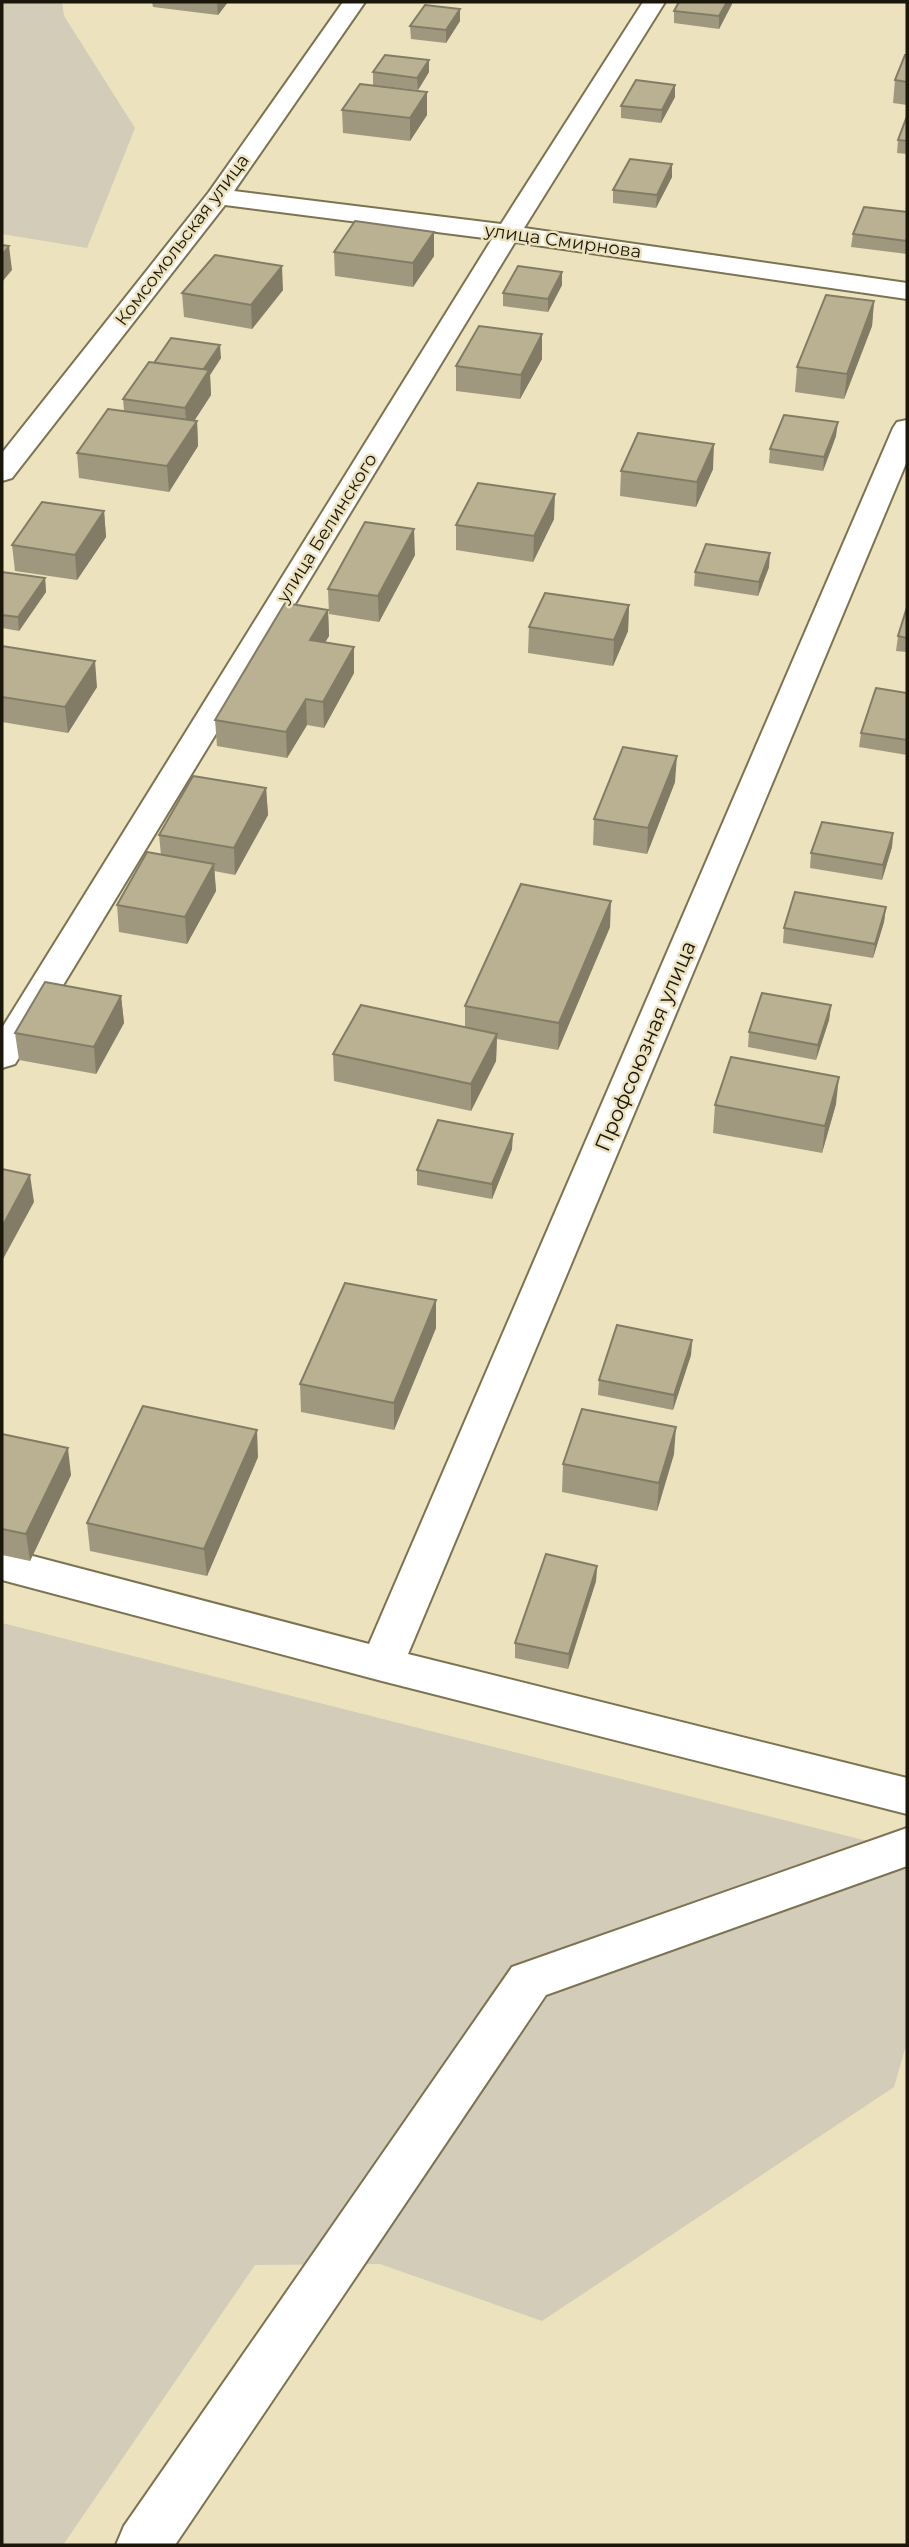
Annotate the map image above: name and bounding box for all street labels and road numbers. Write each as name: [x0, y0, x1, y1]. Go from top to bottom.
street label: Комсомольская улица: [110, 150, 254, 330]
street label: улица Смирнова: [482, 219, 643, 263]
street label: улица Белинского: [272, 449, 382, 608]
street label: Профсоюзная улица: [589, 937, 701, 1155]

